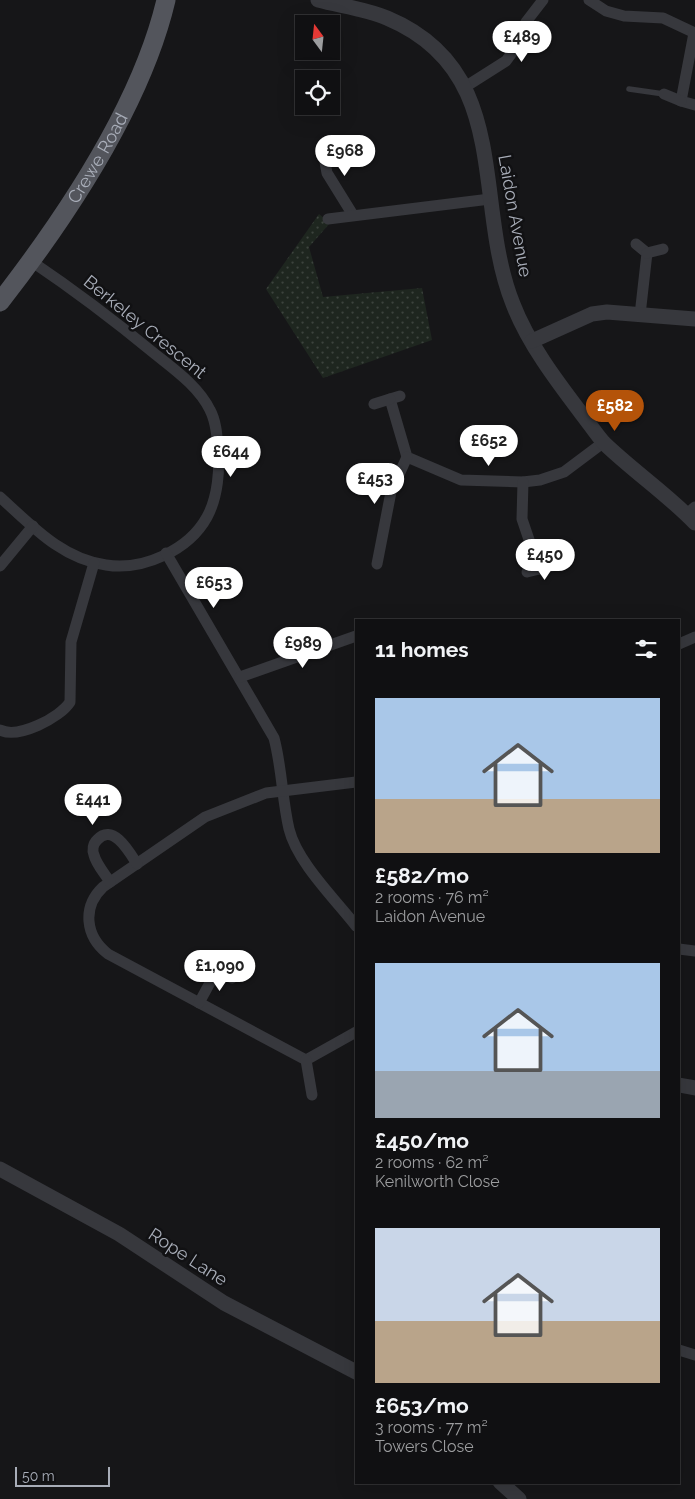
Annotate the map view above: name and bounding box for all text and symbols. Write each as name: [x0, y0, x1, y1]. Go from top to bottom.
north arrow: [295, 15, 340, 60]
map controls: [295, 15, 340, 115]
pin: £489: [492, 20, 552, 63]
text: £489: [504, 27, 540, 46]
button: locate: [295, 70, 340, 115]
street label: Crewe Road: [63, 109, 132, 207]
pin: £968: [315, 134, 375, 177]
text: £968: [326, 141, 364, 160]
street label: Laidon Avenue: [494, 153, 537, 279]
street label: Berkeley Crescent: [80, 271, 211, 383]
pin: £582: [585, 390, 645, 432]
text: £582: [597, 396, 633, 415]
pin: £652: [459, 424, 519, 467]
text: £652: [471, 431, 507, 450]
pin: £644: [201, 436, 261, 478]
text: £644: [213, 442, 249, 461]
pin: £453: [345, 462, 405, 505]
text: £453: [357, 469, 393, 488]
pin: £450: [515, 538, 575, 581]
text: £450: [527, 545, 563, 564]
pin: £653: [184, 566, 244, 609]
text: £653: [196, 573, 232, 592]
pin: £989: [273, 626, 333, 669]
text: £989: [284, 633, 322, 652]
icon: filters: [632, 635, 660, 663]
text: 11 homes: [375, 637, 469, 662]
icon: home: [473, 730, 563, 820]
pin: £441: [63, 784, 123, 826]
text: £441: [76, 790, 110, 809]
text: £582/mo: [375, 863, 469, 888]
text: 2 rooms · 76 m²: [375, 888, 489, 907]
text: Laidon Avenue: [375, 907, 485, 926]
pin: £1,090: [179, 950, 261, 992]
text: £1,090: [195, 956, 245, 975]
icon: home: [473, 995, 563, 1085]
text: £450/mo: [375, 1128, 469, 1153]
text: 2 rooms · 62 m²: [375, 1153, 488, 1172]
text: Kenilworth Close: [375, 1172, 500, 1191]
street label: Rope Lane: [145, 1223, 232, 1290]
icon: home: [473, 1260, 563, 1350]
text: £653/mo: [375, 1393, 469, 1418]
text: 3 rooms · 77 m²: [375, 1418, 488, 1437]
text: Towers Close: [375, 1437, 474, 1456]
scale bar: [15, 1464, 110, 1487]
text: 50 m: [22, 1468, 55, 1484]

